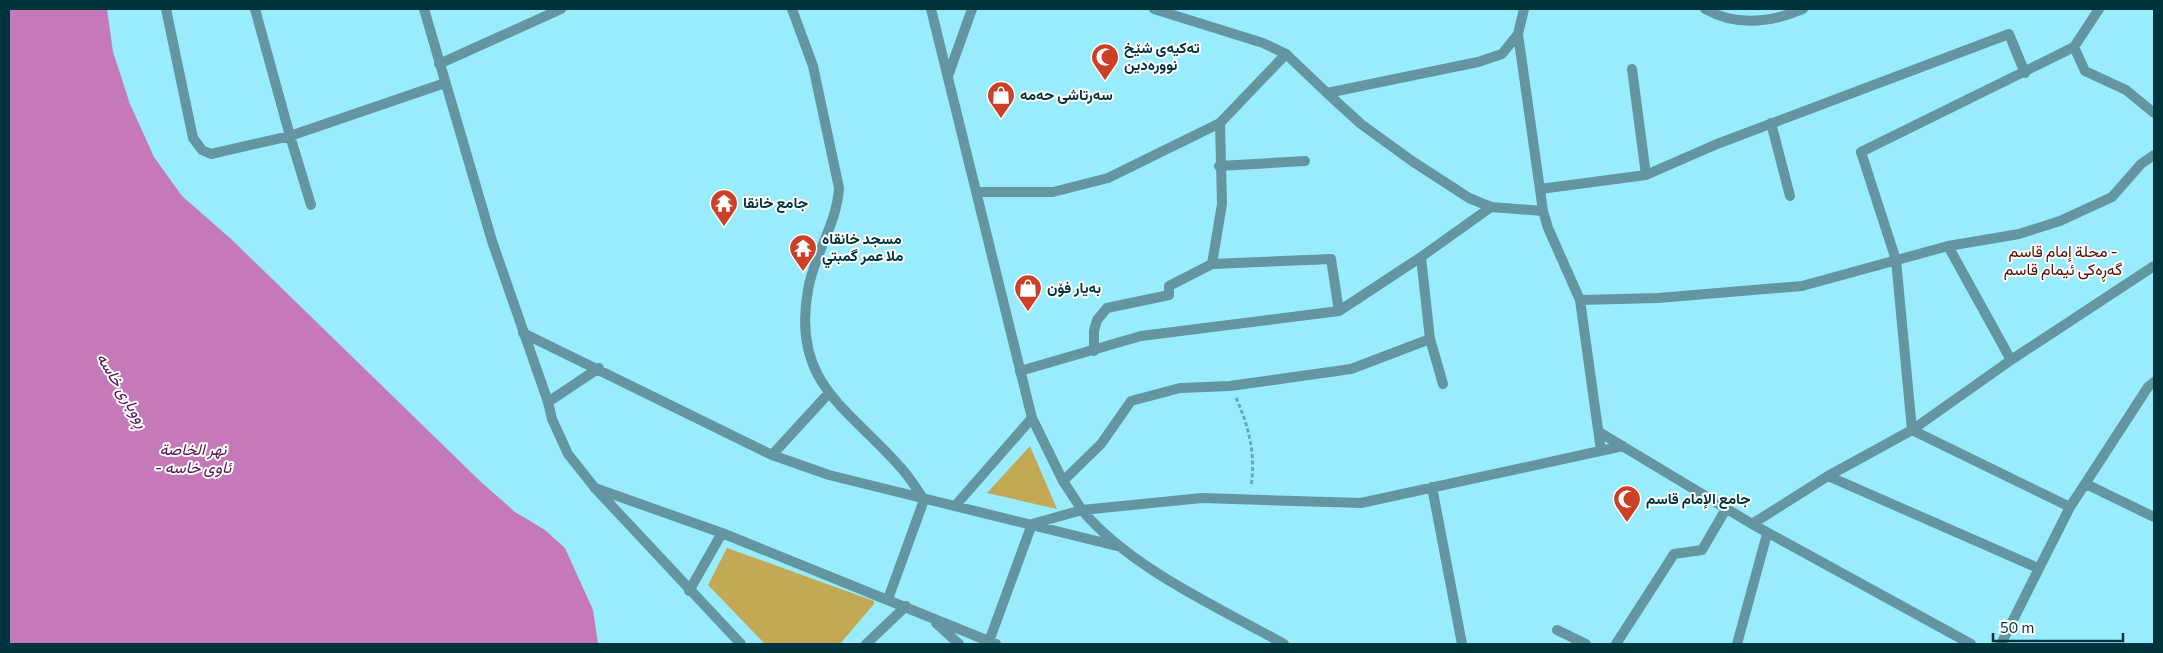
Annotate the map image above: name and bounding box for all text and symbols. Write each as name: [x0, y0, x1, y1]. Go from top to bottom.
place label: تەکیەی شێخ نوورەدین: [1124, 38, 1200, 74]
mosque icon: تەکیەی شێخ نوورەدین: [1090, 42, 1120, 81]
shop icon: سەرتاشی حەمە: [986, 80, 1016, 119]
place label: سەرتاشی حەمە: [1020, 85, 1113, 104]
temple icon: جامع خانقا: [709, 188, 739, 227]
place label: جامع خانقا: [743, 193, 808, 213]
place label: مسجد خانقاه ملا عمر گمبتي: [822, 229, 903, 269]
temple icon: مسجد خانقاه ملا عمر گمبتي: [788, 233, 818, 272]
district label: محلة إمام قاسم - گەڕەکی ئیمام قاسم: [2004, 241, 2122, 282]
shop icon: بەیار فۆن: [1013, 273, 1043, 312]
place label: بەیار فۆن: [1047, 278, 1101, 297]
water label: ڕووباری خاسە: [89, 349, 153, 434]
water label: نهر الخاصة - ئاوی خاسە: [155, 439, 233, 478]
mosque icon: جامع الإمام قاسم: [1612, 484, 1642, 523]
place label: جامع الإمام قاسم: [1646, 489, 1750, 509]
scale bar: [1993, 610, 2123, 642]
text: 50 m: [2000, 618, 2034, 636]

